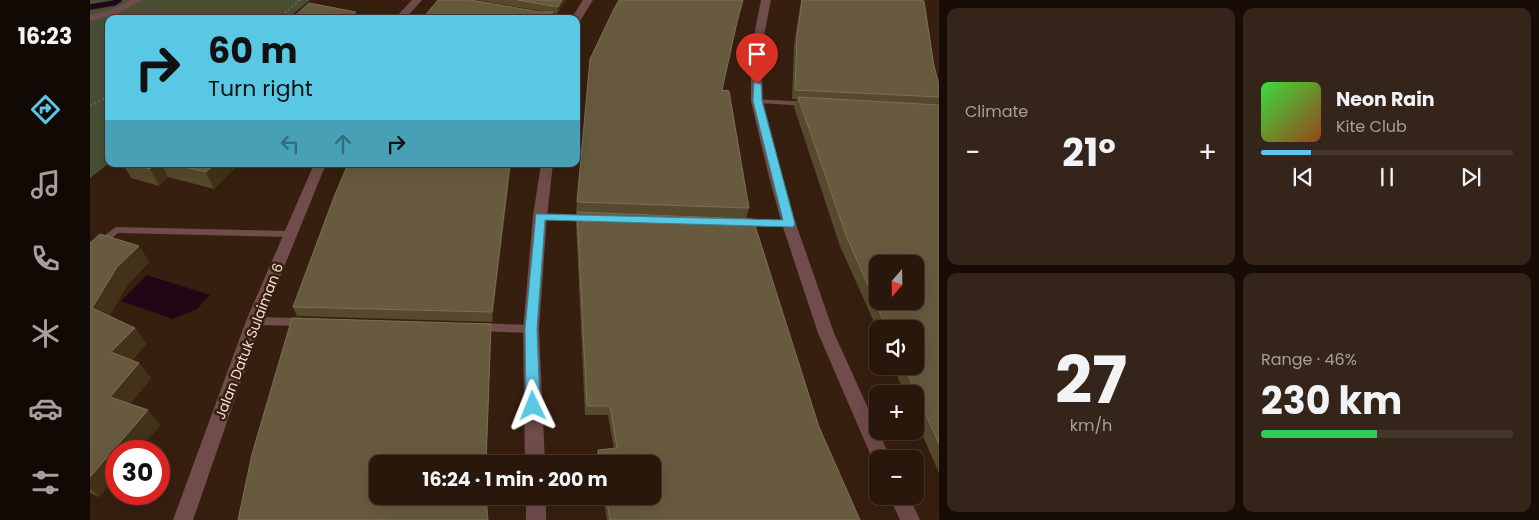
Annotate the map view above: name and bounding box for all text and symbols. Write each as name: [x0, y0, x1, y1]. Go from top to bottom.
text: 16:23: [18, 21, 72, 52]
text: 60 m: [208, 26, 298, 75]
pin: [736, 33, 778, 84]
icon: right: [125, 35, 190, 100]
icon: arrive: [743, 40, 771, 68]
text: Turn right: [208, 73, 313, 104]
text: Neon Rain: [1336, 86, 1435, 113]
icon: directions: [28, 92, 63, 127]
text: Climate: [965, 100, 1028, 123]
text: Kite Club: [1336, 115, 1407, 138]
text: 21°: [1062, 126, 1116, 179]
icon: left: [276, 130, 304, 158]
icon: ahead: [329, 130, 357, 158]
icon: right: [382, 130, 410, 158]
text: −: [965, 133, 980, 172]
text: +: [1198, 133, 1217, 172]
icon: previous: [1289, 163, 1317, 191]
icon: pause: [1373, 163, 1401, 191]
icon: next: [1457, 163, 1485, 191]
icon: music: [28, 167, 63, 202]
icon: phone: [28, 241, 63, 276]
north arrow: [869, 255, 924, 310]
map controls: [869, 255, 924, 505]
street label: Jalan Datuk Sulaiman 6: [210, 260, 288, 422]
icon: climate: [28, 316, 63, 351]
button: sound: [869, 320, 924, 375]
text: 27: [1055, 335, 1127, 426]
text: Range · 46%: [1261, 348, 1357, 371]
text: 230 km: [1261, 374, 1402, 427]
position arrow: [506, 379, 558, 431]
button: +: [869, 385, 924, 440]
icon: car: [28, 391, 63, 426]
text: km/h: [1070, 414, 1112, 437]
speed limit sign: 30: [105, 440, 170, 505]
button: −: [869, 450, 924, 505]
icon: filters: [28, 465, 63, 500]
text: 16:24 · 1 min · 200 m: [422, 466, 608, 493]

